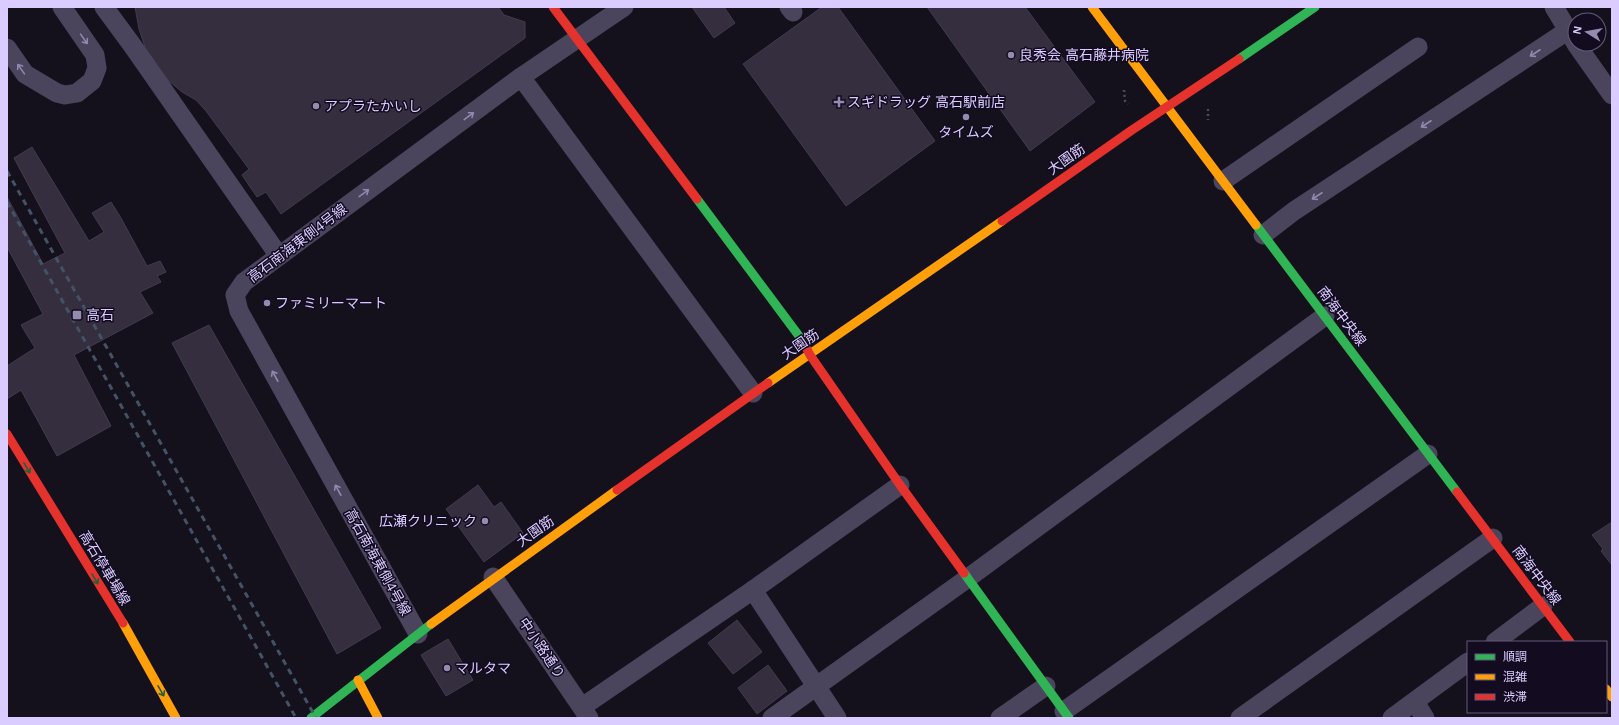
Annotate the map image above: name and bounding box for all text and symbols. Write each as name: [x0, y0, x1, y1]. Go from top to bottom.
north arrow: [1567, 12, 1607, 52]
text: N: [1571, 25, 1584, 35]
one-way arrow: [80, 33, 88, 44]
place label: 良秀会 高石藤井病院: [1019, 47, 1149, 63]
one-way arrow: [1529, 49, 1540, 57]
marker: 良秀会 高石藤井病院: [1006, 50, 1016, 60]
one-way arrow: [17, 64, 25, 75]
place label: スギドラッグ 高石駅前店: [847, 94, 1005, 110]
marker: スギドラッグ 高石駅前店: [834, 97, 844, 107]
place label: アプラたかいし: [324, 98, 422, 114]
marker: アプラたかいし: [311, 101, 321, 111]
one-way arrow: [463, 112, 474, 120]
marker: タイムズ: [961, 112, 971, 122]
one-way arrow: [1421, 120, 1432, 128]
place label: タイムズ: [938, 124, 994, 140]
street label: 大園筋: [1044, 140, 1088, 178]
one-way arrow: [359, 189, 370, 198]
one-way arrow: [1312, 192, 1323, 200]
street label: 高石南海東側4号線: [244, 201, 350, 285]
street label: 南海中央線: [1315, 283, 1369, 349]
place label: ファミリーマート: [275, 295, 387, 311]
marker: ファミリーマート: [262, 298, 272, 308]
place label: 高石: [86, 307, 114, 323]
marker: 高石: [71, 309, 83, 321]
street label: 大園筋: [778, 326, 822, 362]
one-way arrow: [271, 370, 279, 382]
one-way arrow: [24, 462, 32, 474]
one-way arrow: [334, 484, 342, 496]
street label: 高石南海東側4号線: [342, 506, 414, 618]
street label: 大園筋: [513, 512, 557, 550]
place label: 広瀬クリニック: [379, 513, 477, 529]
marker: 広瀬クリニック: [480, 516, 490, 526]
street label: 高石停車場線: [77, 528, 133, 608]
street label: 南海中央線: [1510, 542, 1564, 608]
one-way arrow: [91, 573, 100, 584]
street label: 中小路通り: [516, 615, 568, 681]
legend: [1467, 641, 1607, 713]
text: 順調: [1503, 650, 1527, 664]
place label: マルタマ: [455, 660, 511, 676]
marker: マルタマ: [442, 663, 452, 673]
text: 混雑: [1503, 670, 1527, 684]
one-way arrow: [157, 685, 165, 697]
text: 渋滞: [1503, 690, 1527, 704]

